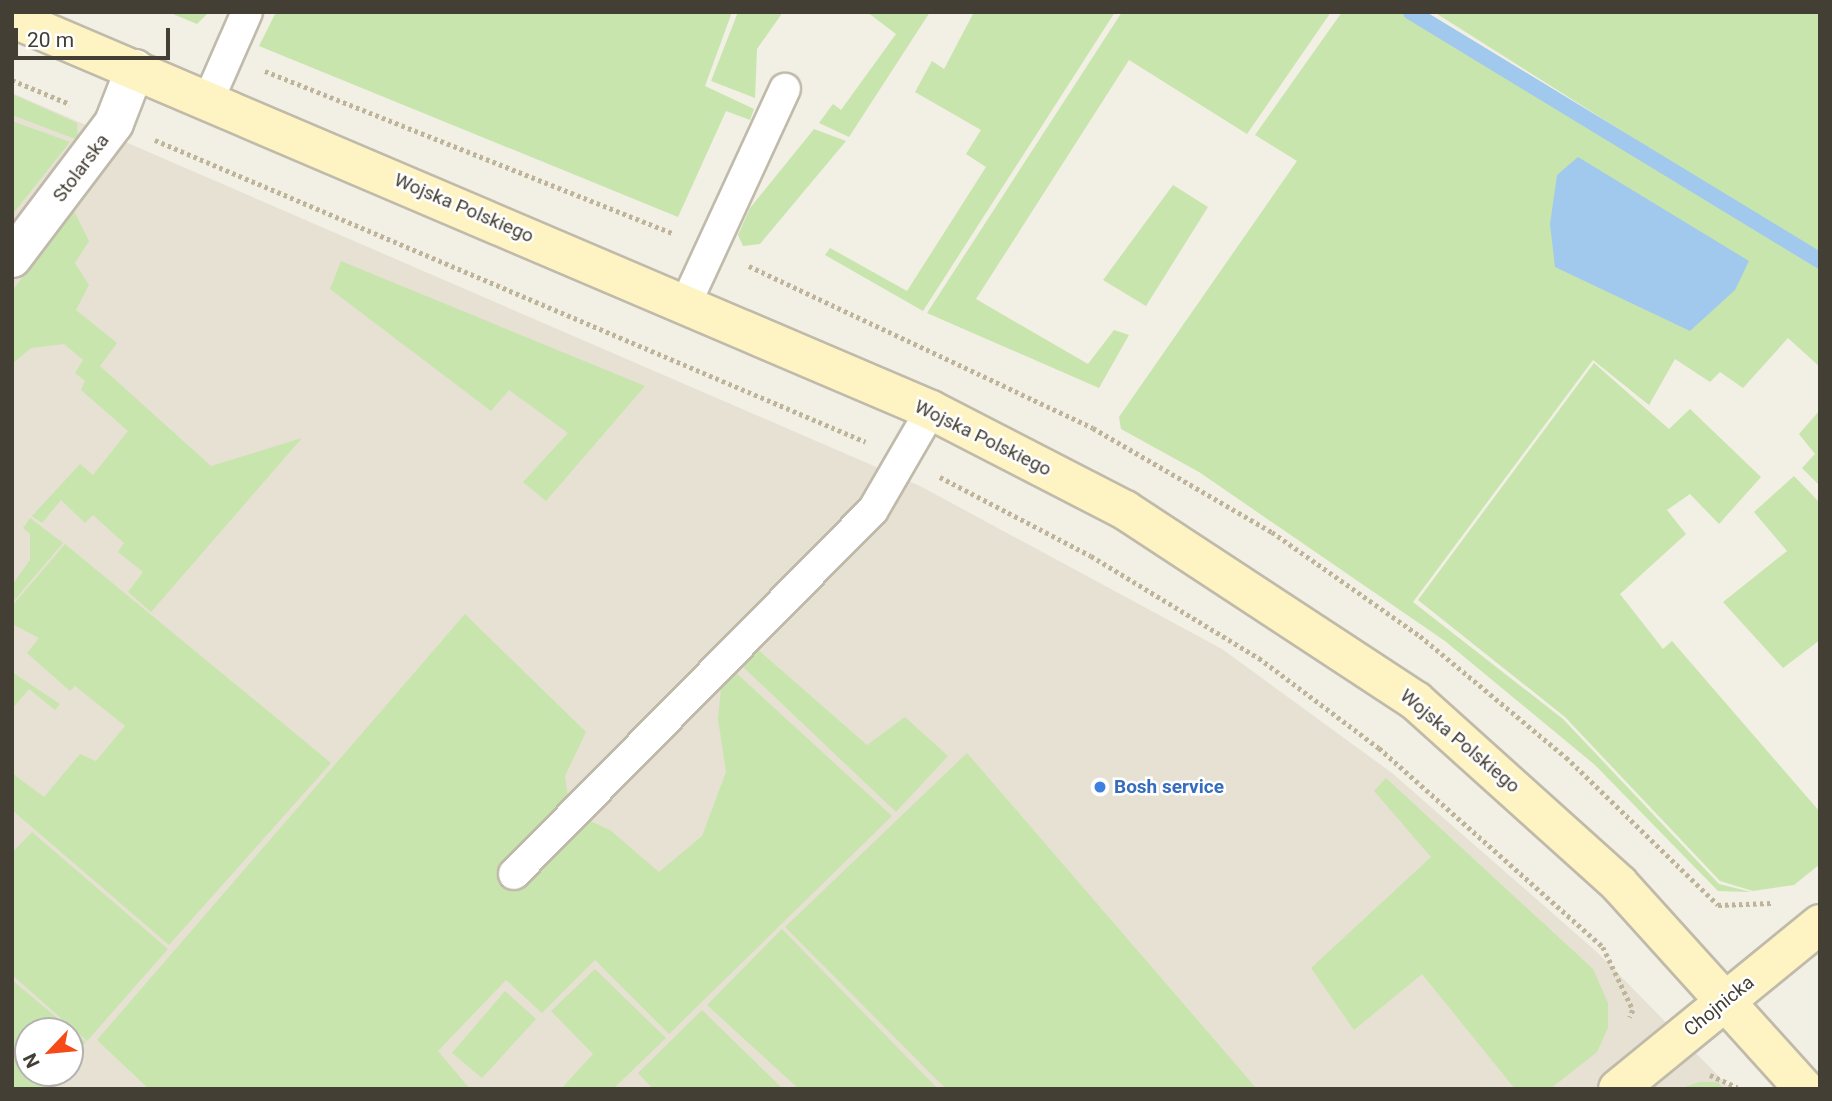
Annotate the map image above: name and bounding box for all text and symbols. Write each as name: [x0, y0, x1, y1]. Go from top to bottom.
scale bar: [18, 14, 173, 58]
text: 20 m: [27, 28, 74, 52]
street label: Stolarska: [48, 129, 114, 207]
street label: Wojska Polskiego: [391, 168, 537, 248]
street label: Wojska Polskiego: [911, 395, 1055, 481]
street label: Wojska Polskiego: [1395, 684, 1525, 798]
place label: Bosh service: [1114, 776, 1224, 798]
marker: Bosh service: [1092, 779, 1108, 795]
street label: Chojnicka: [1679, 971, 1759, 1041]
north arrow: [14, 1017, 84, 1087]
text: N: [18, 1049, 45, 1072]

